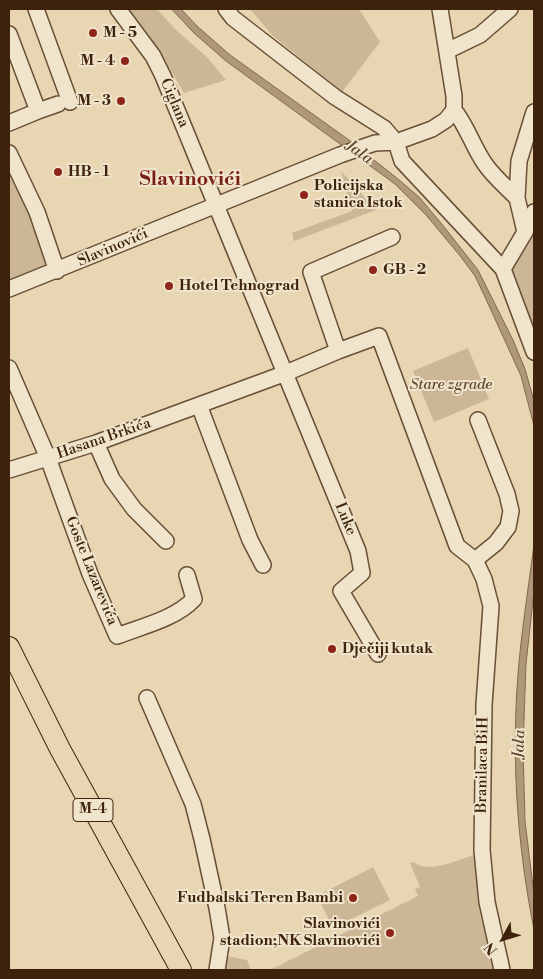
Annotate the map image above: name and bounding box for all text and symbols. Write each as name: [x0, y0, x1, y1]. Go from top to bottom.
place label: M - 5: [103, 24, 137, 42]
marker: M - 5: [87, 27, 99, 39]
place label: M - 4: [80, 52, 115, 70]
marker: M - 4: [119, 55, 131, 67]
street label: Ciglana: [156, 76, 192, 130]
place label: M - 3: [77, 92, 111, 110]
marker: M - 3: [115, 95, 127, 107]
water label: Jala: [342, 137, 376, 169]
place label: HB - 1: [68, 163, 110, 181]
marker: HB - 1: [52, 166, 64, 178]
district label: Slavinovići: [139, 168, 241, 192]
place label: Policijska stanica Istok: [314, 177, 403, 212]
marker: Policijska stanica Istok: [298, 189, 310, 201]
street label: Slavinovići: [75, 225, 151, 271]
place label: GB - 2: [383, 261, 426, 279]
marker: GB - 2: [367, 264, 379, 276]
place label: Hotel Tehnograd: [179, 277, 300, 295]
marker: Hotel Tehnograd: [163, 280, 175, 292]
park label: Stare zgrade: [410, 376, 492, 394]
street label: Hasana Brkića: [55, 415, 153, 463]
street label: Luke: [330, 500, 360, 538]
street label: Goste Lazarevića: [61, 514, 121, 628]
place label: Dječiji kutak: [342, 640, 433, 658]
marker: Dječiji kutak: [326, 643, 338, 655]
street label: Branilaca BiH: [473, 717, 493, 813]
water label: Jala: [510, 729, 530, 759]
road number: M-4: [73, 798, 113, 822]
place label: Fudbalski Teren Bambi: [177, 889, 343, 907]
marker: Fudbalski Teren Bambi: [347, 892, 359, 904]
north arrow: [478, 914, 528, 964]
place label: Slavinovići stadion;NK Slavinovići: [220, 915, 380, 950]
marker: Slavinovići stadion;NK Slavinovići: [384, 927, 396, 939]
text: N: [481, 938, 502, 958]

